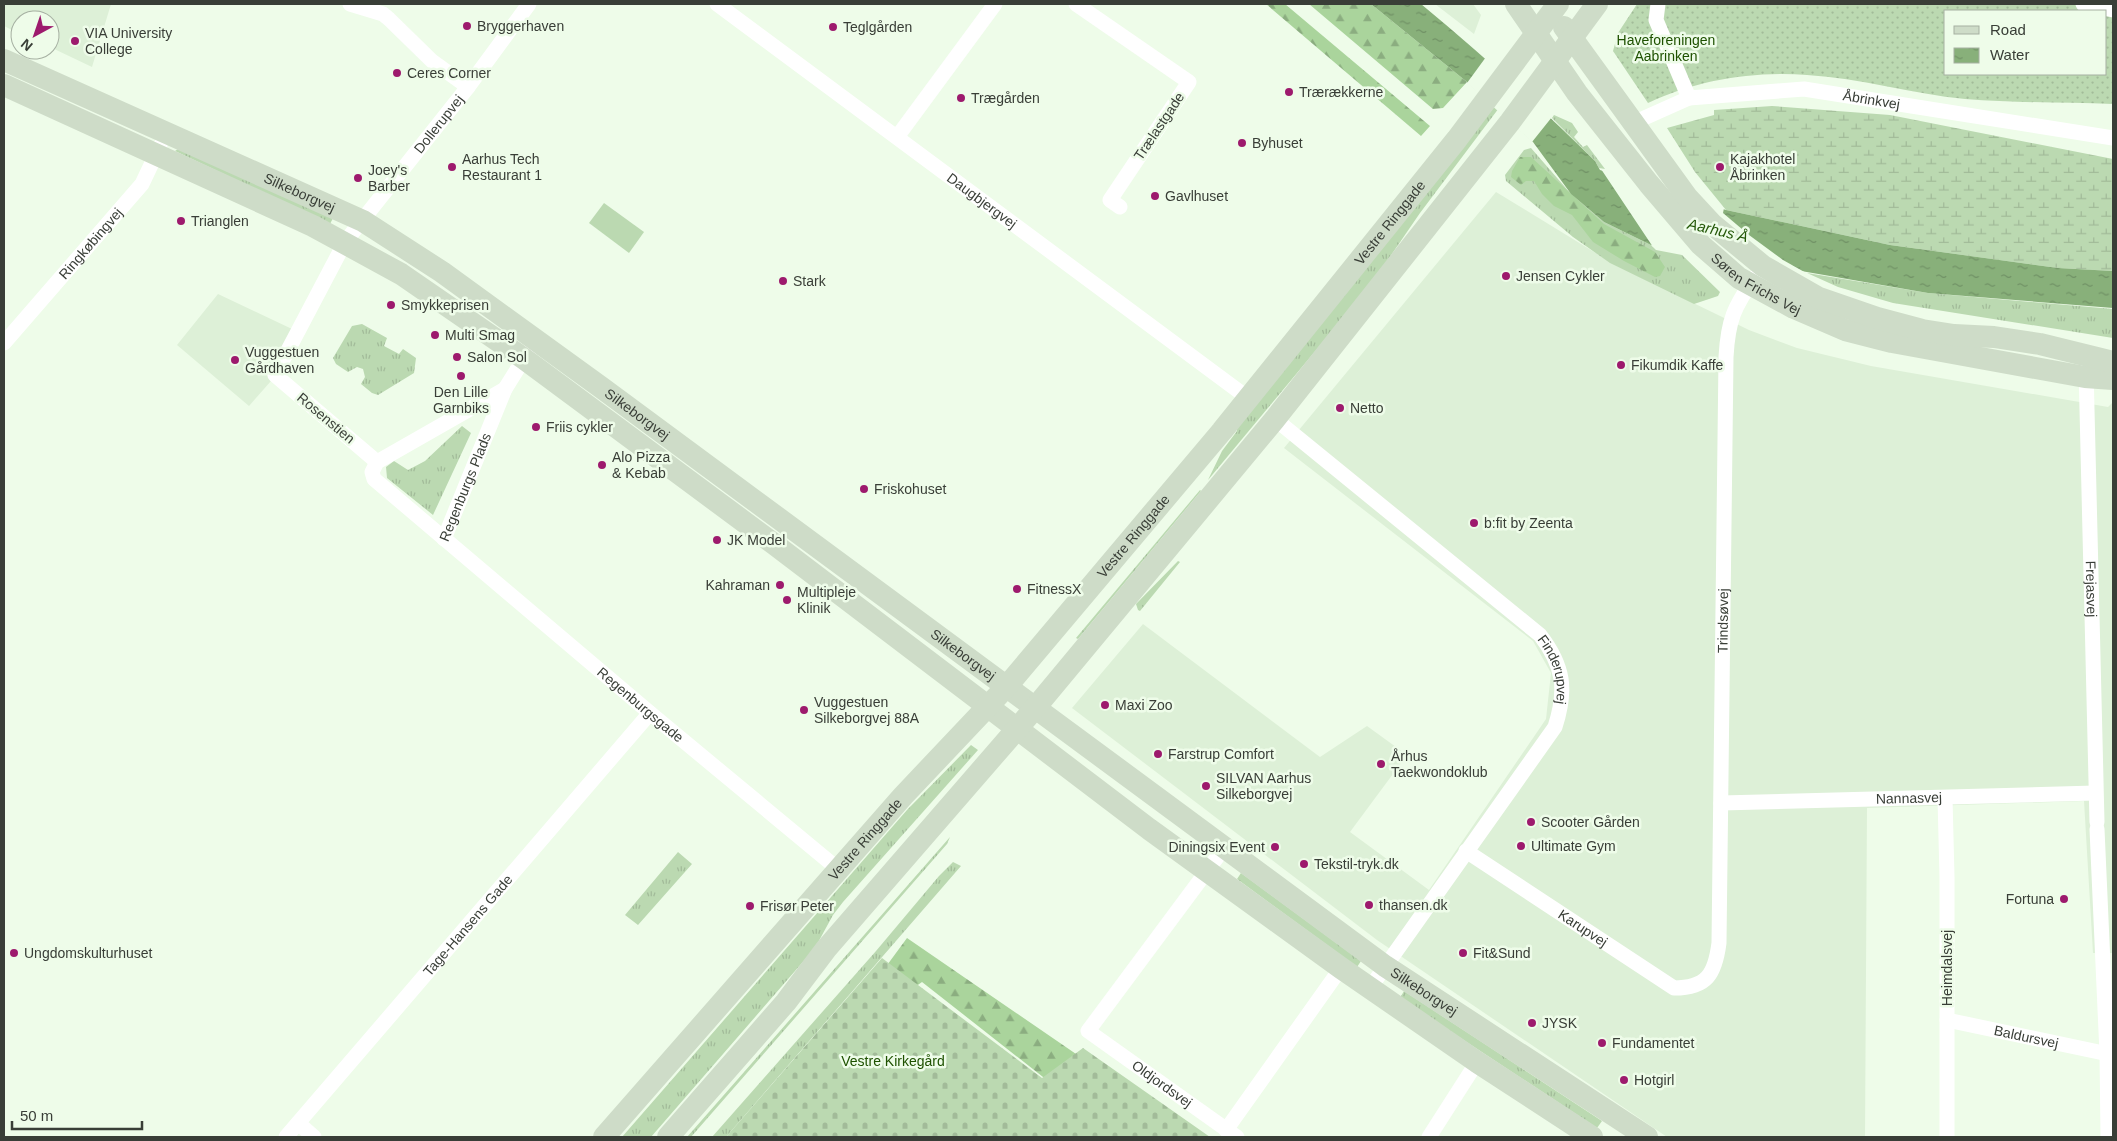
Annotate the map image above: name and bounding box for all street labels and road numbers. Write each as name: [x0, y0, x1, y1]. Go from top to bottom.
street label: Åbrinkvej: [1842, 87, 1901, 112]
street label: Trælastgade: [1131, 89, 1188, 163]
street label: Dollerupvej: [411, 92, 467, 156]
street label: Silkeborgvej: [262, 170, 338, 216]
street label: Daugbjergvej: [944, 170, 1020, 232]
street label: Vestre Ringgade: [1351, 177, 1429, 268]
street label: Ringkøbingvej: [55, 205, 126, 282]
street label: Søren Frichs Vej: [1708, 250, 1803, 318]
street label: Silkeborgvej: [602, 385, 673, 443]
street label: Rosenstien: [294, 389, 358, 447]
street label: Regenburgs Plads: [436, 431, 494, 544]
street label: Vestre Ringgade: [1094, 491, 1173, 581]
street label: Frejasvej: [2083, 560, 2100, 618]
street label: Trindsøvej: [1714, 588, 1731, 653]
street label: Silkeborgvej: [928, 625, 999, 684]
street label: Finderupvej: [1535, 632, 1570, 705]
street label: Regenburgsgade: [594, 664, 687, 746]
street label: Nannasvej: [1876, 789, 1942, 807]
street label: Vestre Ringgade: [825, 795, 905, 883]
street label: Tage-Hansens Gade: [420, 871, 516, 979]
street label: Karupvej: [1555, 906, 1610, 950]
street label: Heimdalsvej: [1939, 930, 1955, 1006]
street label: Silkeborgvej: [1388, 964, 1460, 1019]
street label: Baldursvej: [1993, 1022, 2060, 1051]
street label: Oldjordsvej: [1129, 1057, 1195, 1111]

